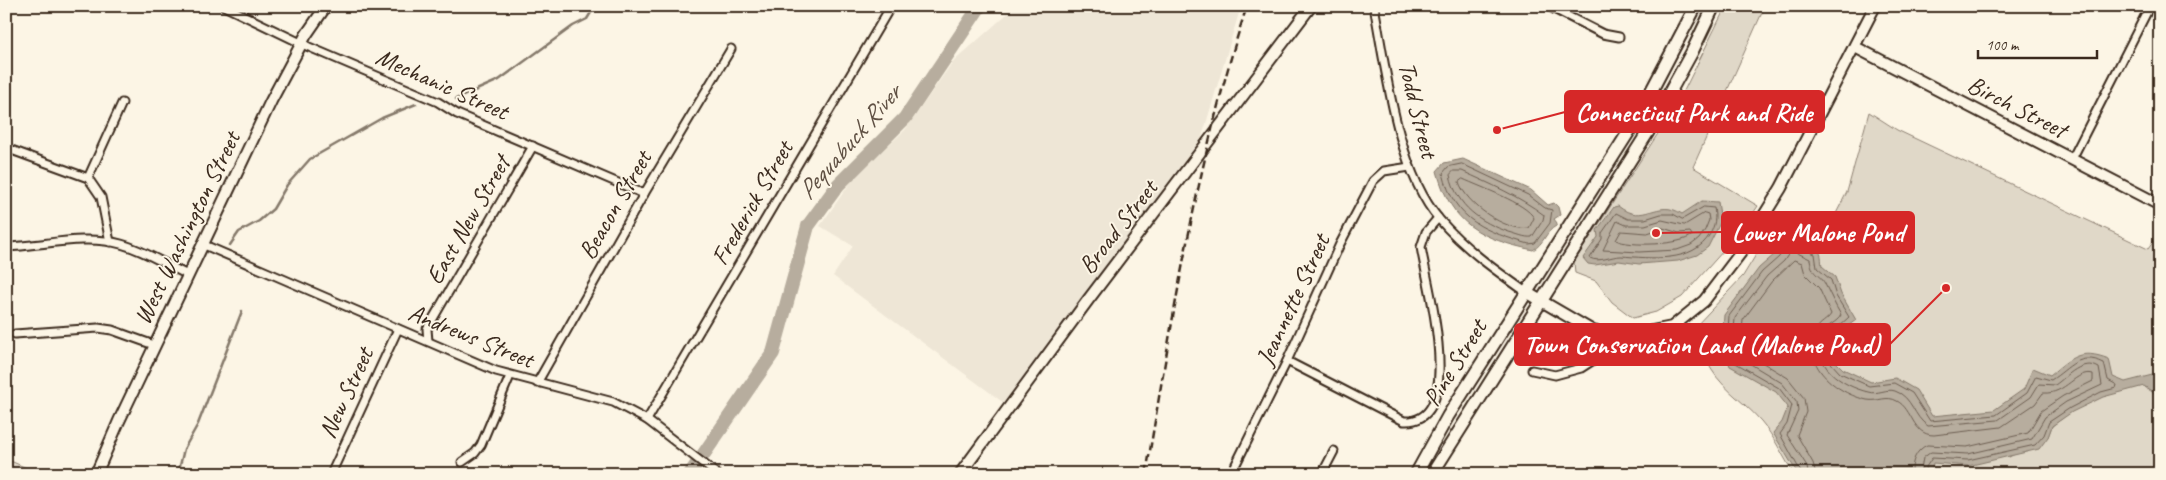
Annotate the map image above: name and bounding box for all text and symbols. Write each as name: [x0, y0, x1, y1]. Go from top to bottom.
scale bar: [1978, 28, 2097, 60]
text: 100 m: [1986, 36, 2020, 55]
street label: Mechanic Street: [371, 41, 515, 128]
street label: Todd Street: [1391, 59, 1446, 164]
street label: Birch Street: [1962, 68, 2075, 147]
water label: Pequabuck River: [790, 74, 911, 206]
callout: Connecticut Park and Ride: [1565, 91, 1824, 132]
text: Connecticut Park and Ride: [1576, 96, 1815, 129]
street label: West Washington Street: [126, 124, 249, 330]
street label: Frederick Street: [704, 133, 802, 271]
street label: Beacon Street: [571, 143, 660, 265]
street label: East New Street: [418, 147, 519, 290]
street label: Broad Street: [1071, 171, 1166, 280]
callout: Lower Malone Pond: [1722, 212, 1914, 253]
text: Lower Malone Pond: [1732, 216, 1909, 249]
street label: Jeannette Street: [1248, 227, 1338, 371]
street label: Andrews Street: [404, 296, 541, 377]
street label: Pine Street: [1416, 312, 1495, 412]
callout: Town Conservation Land (Malone Pond): [1515, 324, 1890, 365]
text: Town Conservation Land (Malone Pond): [1524, 328, 1883, 361]
street label: New Street: [311, 340, 382, 443]

